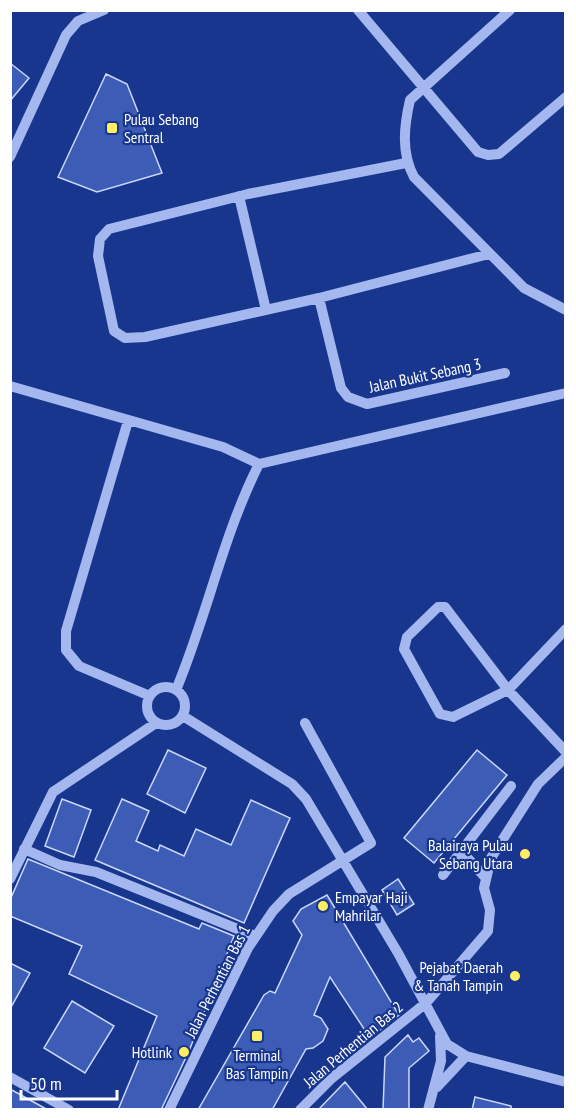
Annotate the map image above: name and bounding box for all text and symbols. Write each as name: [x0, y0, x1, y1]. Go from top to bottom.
place label: Pulau Sebang Sentral: [124, 109, 199, 147]
marker: Pulau Sebang Sentral: [105, 121, 119, 135]
street label: Jalan Bukit Sebang 3: [366, 353, 483, 397]
place label: Balairaya Pulau Sebang Utara: [428, 835, 513, 873]
marker: Balairaya Pulau Sebang Utara: [518, 847, 532, 861]
place label: Empayar Haji Mahrilar: [335, 887, 408, 925]
marker: Empayar Haji Mahrilar: [316, 899, 330, 913]
street label: Jalan Perhentian Bas 1: [180, 921, 254, 1042]
place label: Pejabat Daerah & Tanah Tampin: [414, 957, 503, 995]
marker: Pejabat Daerah & Tanah Tampin: [508, 969, 522, 983]
street label: Jalan Perhentian Bas 2: [298, 997, 407, 1092]
marker: Terminal Bas Tampin: [250, 1029, 264, 1043]
place label: Hotlink: [132, 1042, 173, 1062]
marker: Hotlink: [177, 1045, 191, 1059]
place label: Terminal Bas Tampin: [226, 1045, 288, 1083]
scale bar: [21, 1063, 117, 1101]
text: 50 m: [30, 1072, 62, 1095]

